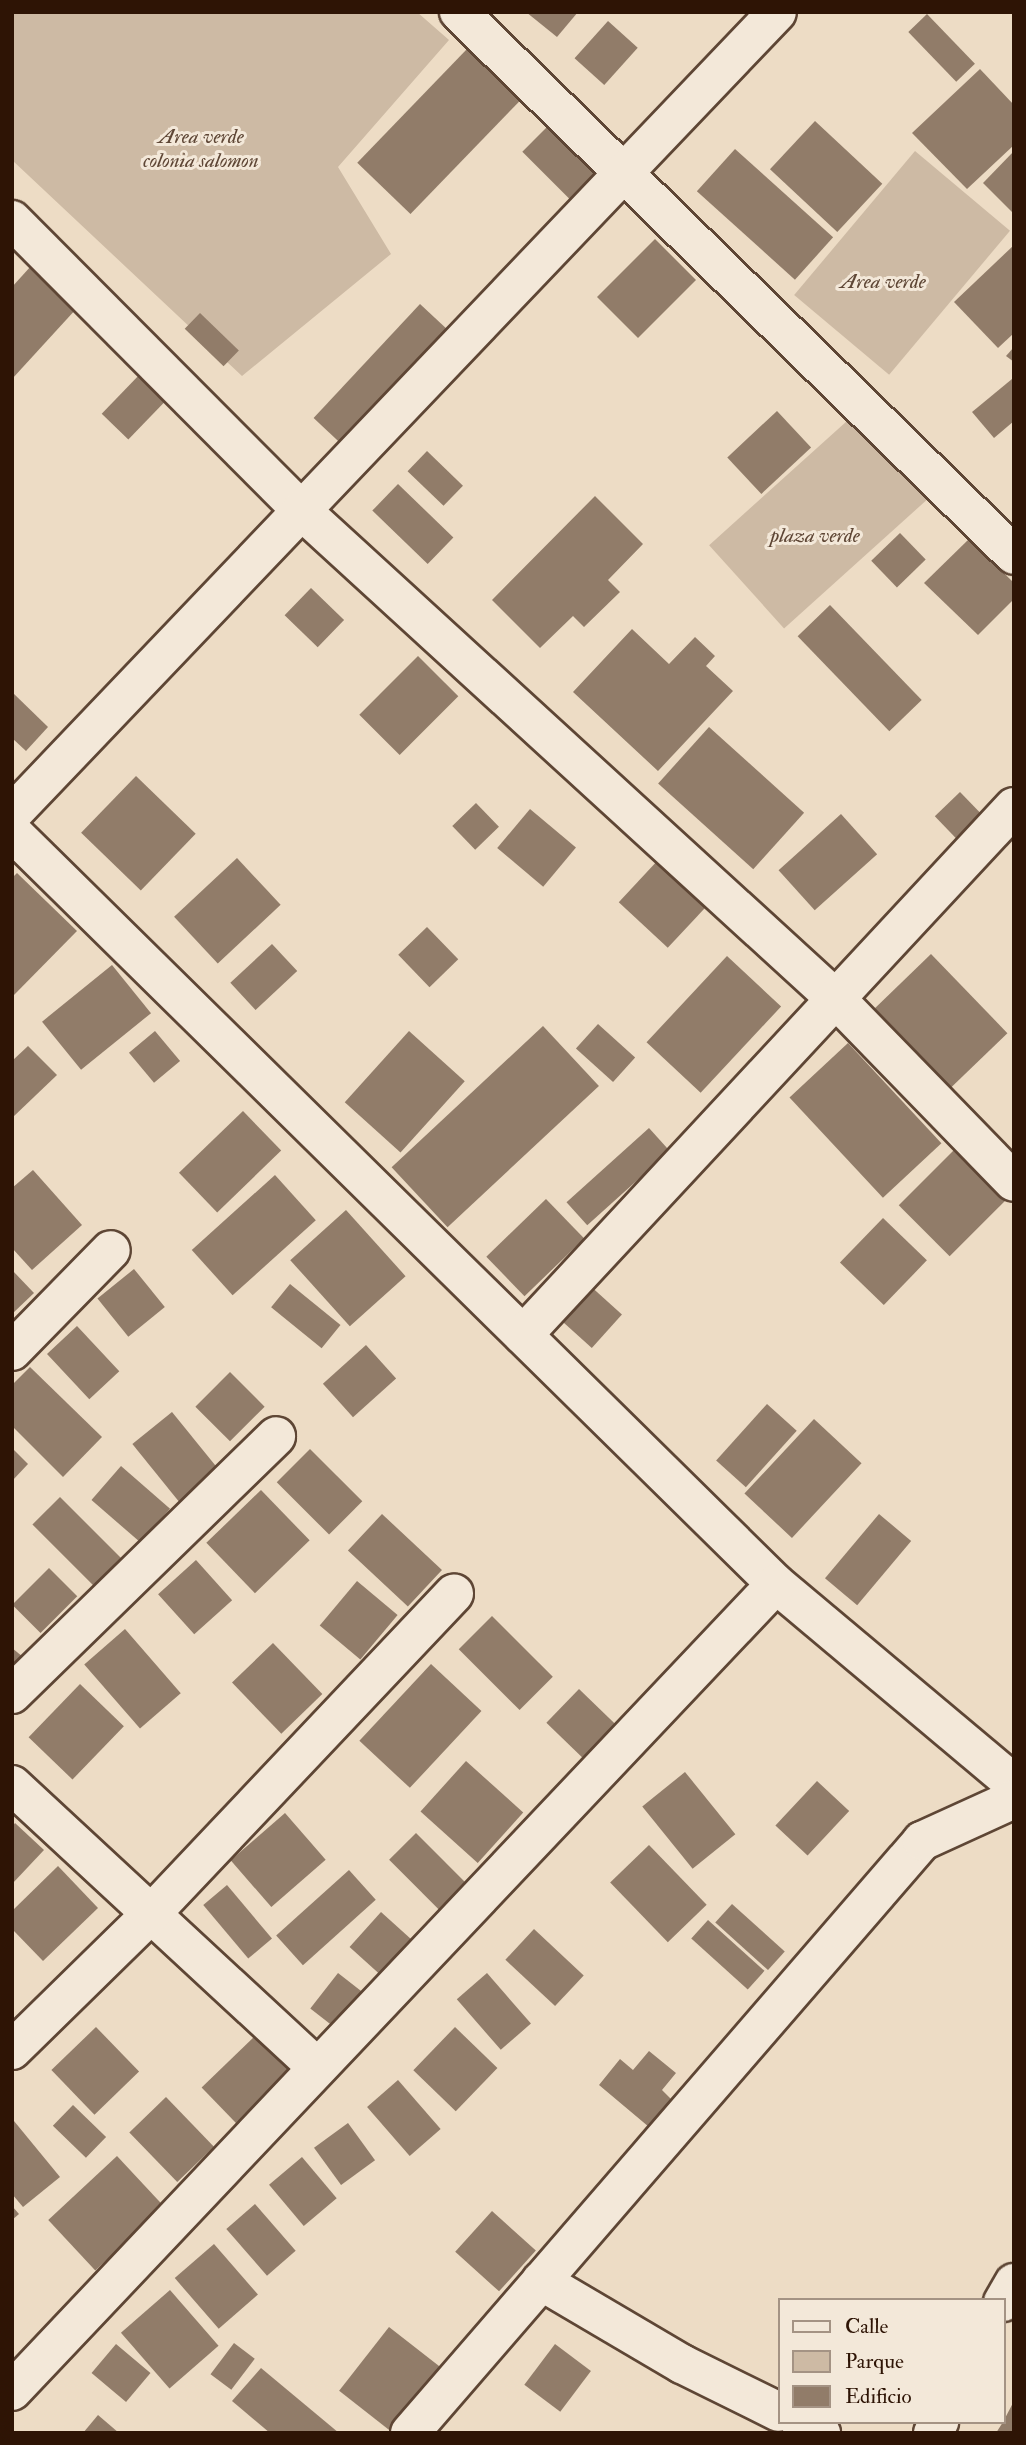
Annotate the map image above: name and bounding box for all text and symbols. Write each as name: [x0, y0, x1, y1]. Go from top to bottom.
park label: Area verde colonia salomon: [143, 124, 259, 174]
park label: Area verde: [840, 269, 926, 295]
park label: plaza verde: [770, 523, 860, 549]
legend: [778, 2298, 1005, 2424]
text: Calle: [845, 2313, 888, 2340]
text: Parque: [845, 2348, 904, 2375]
text: Edificio: [845, 2383, 912, 2410]

